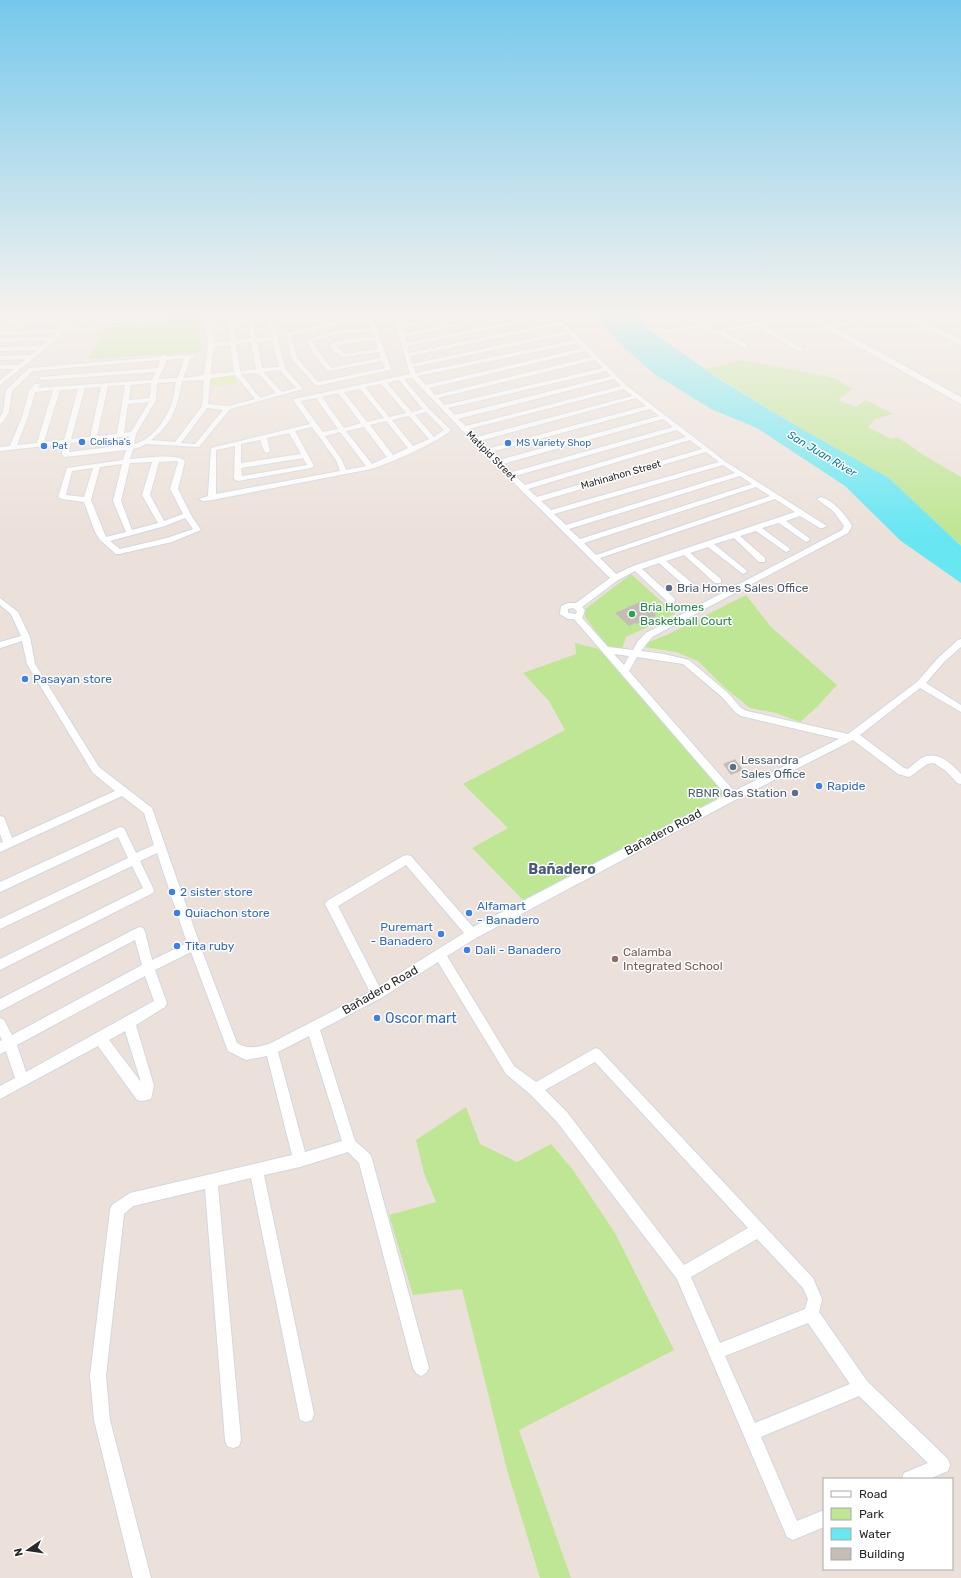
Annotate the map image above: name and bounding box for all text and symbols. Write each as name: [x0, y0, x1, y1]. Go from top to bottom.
water label: San Juan River: [785, 428, 860, 480]
street label: Matipid Street: [464, 429, 518, 483]
place label: Colisha's: [90, 436, 131, 448]
marker: Colisha's: [77, 437, 87, 447]
place label: MS Variety Shop: [516, 437, 591, 449]
marker: MS Variety Shop: [503, 438, 513, 448]
place label: Pat: [52, 440, 68, 452]
marker: Pat: [39, 441, 49, 451]
street label: Mahinahon Street: [580, 458, 663, 492]
place label: Bria Homes Sales Office: [677, 581, 809, 595]
marker: Bria Homes Sales Office: [664, 583, 674, 593]
place label: Bria Homes Basketball Court: [640, 600, 732, 628]
marker: Bria Homes Basketball Court: [627, 609, 637, 619]
place label: Pasayan store: [33, 672, 112, 686]
marker: Pasayan store: [20, 674, 30, 684]
place label: Lessandra Sales Office: [741, 753, 806, 781]
marker: Lessandra Sales Office: [728, 762, 738, 772]
place label: Rapide: [827, 779, 866, 793]
marker: Rapide: [814, 781, 824, 791]
place label: RBNR Gas Station: [688, 786, 787, 800]
marker: RBNR Gas Station: [790, 788, 800, 798]
street label: Bañadero Road: [622, 806, 704, 858]
district label: Bañadero: [528, 861, 596, 878]
place label: 2 sister store: [180, 885, 253, 899]
marker: 2 sister store: [167, 887, 177, 897]
place label: Alfamart - Banadero: [477, 899, 540, 927]
place label: Quiachon store: [185, 906, 270, 920]
marker: Quiachon store: [172, 908, 182, 918]
marker: Alfamart - Banadero: [464, 908, 474, 918]
place label: Puremart - Banadero: [371, 920, 433, 948]
marker: Puremart - Banadero: [436, 929, 446, 939]
place label: Tita ruby: [185, 939, 235, 953]
marker: Tita ruby: [172, 941, 182, 951]
place label: Dali - Banadero: [475, 943, 561, 957]
marker: Dali - Banadero: [462, 945, 472, 955]
place label: Calamba Integrated School: [623, 945, 723, 973]
marker: Calamba Integrated School: [610, 954, 620, 964]
street label: Bañadero Road: [340, 963, 420, 1017]
place label: Oscor mart: [385, 1010, 457, 1027]
marker: Oscor mart: [372, 1013, 382, 1023]
legend: [823, 1478, 953, 1570]
text: Road: [859, 1487, 887, 1501]
text: Park: [859, 1507, 885, 1521]
text: Water: [859, 1527, 891, 1541]
north arrow: [8, 1530, 48, 1570]
text: N: [12, 1547, 26, 1557]
text: Building: [859, 1547, 905, 1561]

